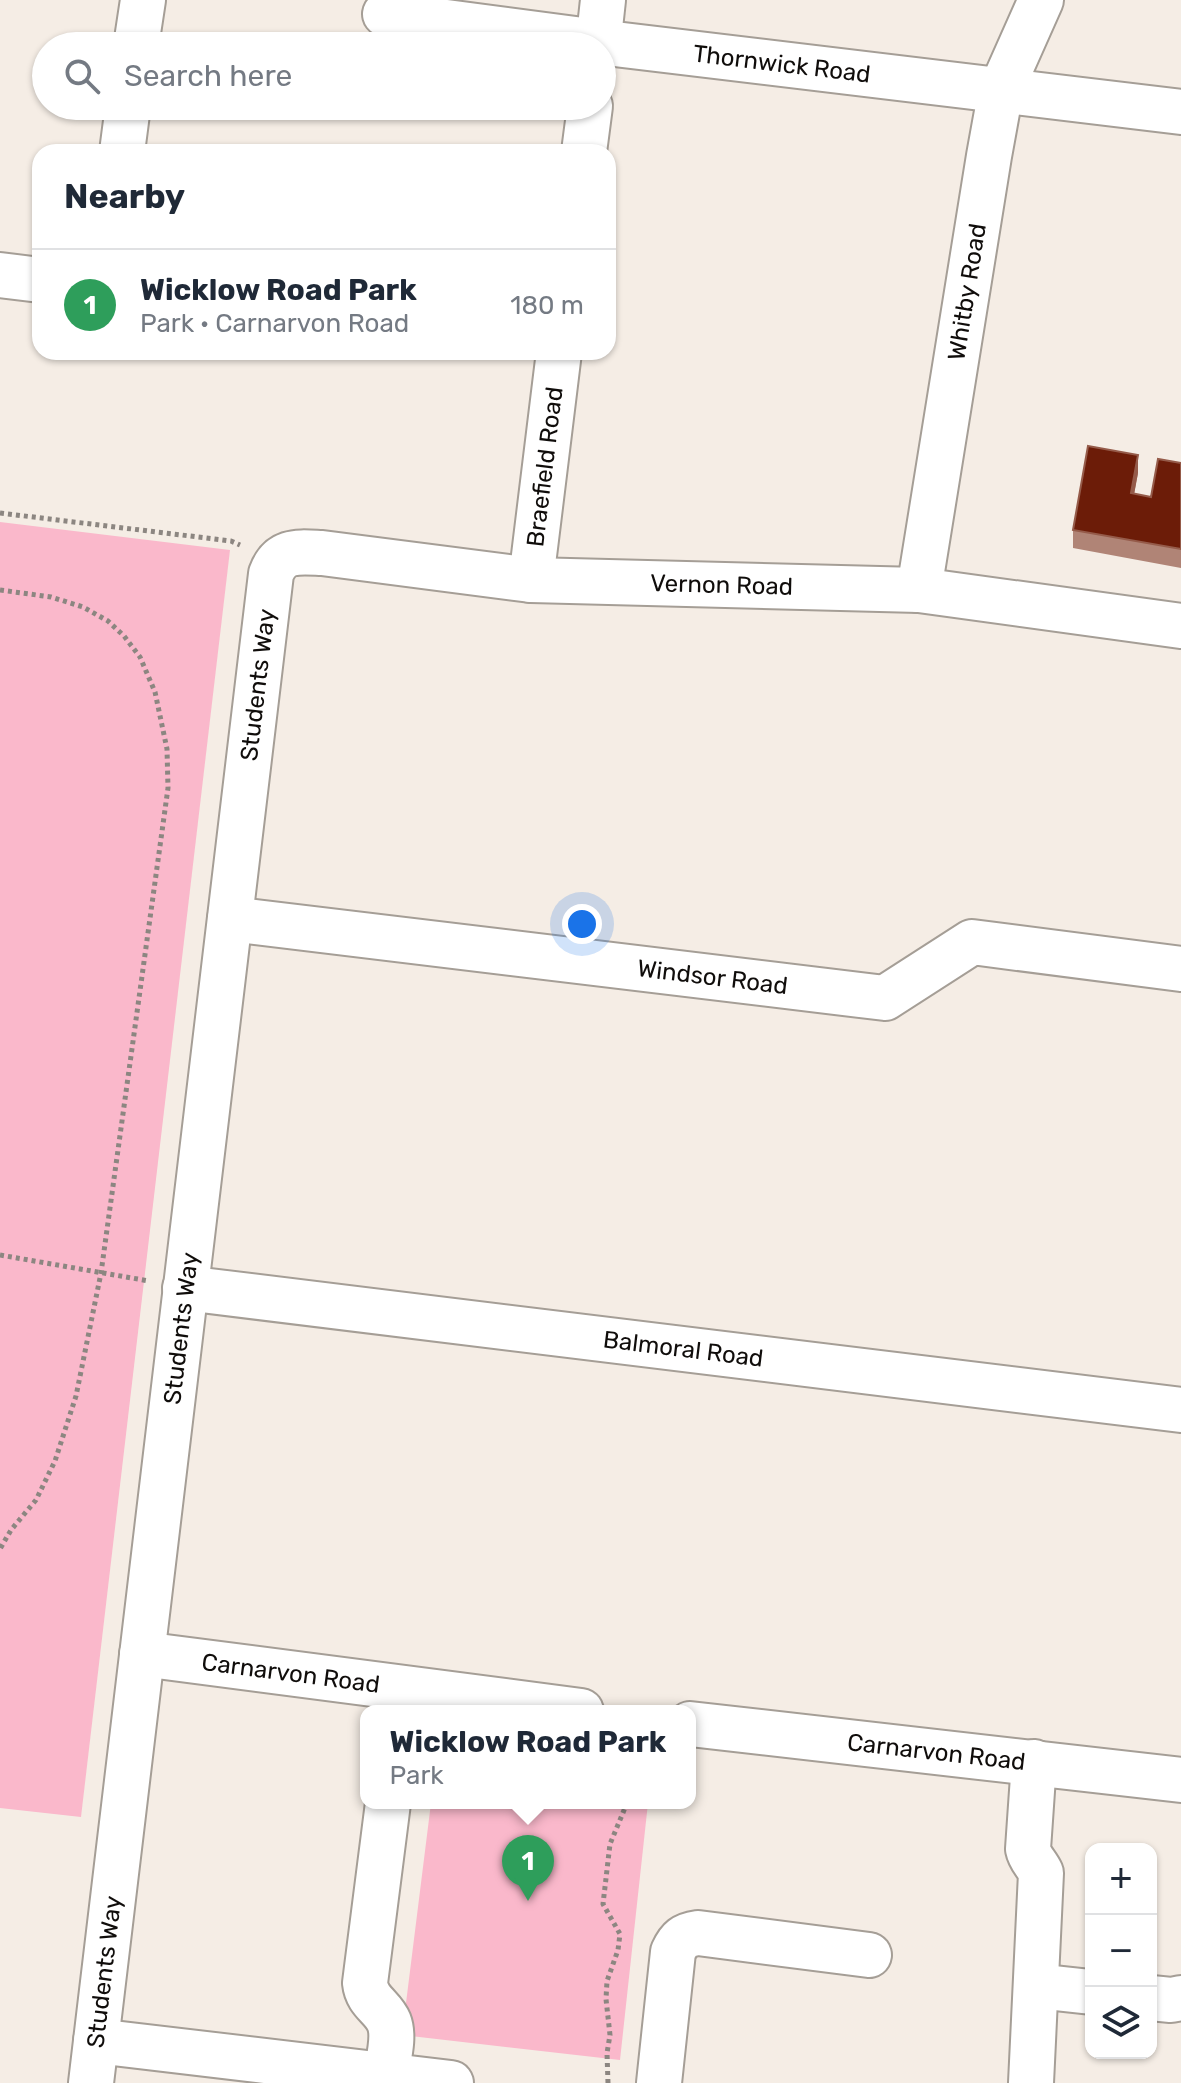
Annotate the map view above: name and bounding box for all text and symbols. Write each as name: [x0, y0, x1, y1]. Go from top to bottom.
search box: [32, 32, 616, 120]
street label: Thornwick Road: [692, 40, 872, 89]
icon: search: [60, 54, 104, 98]
text: Search here: [124, 58, 292, 94]
text: Nearby: [64, 176, 185, 217]
street label: Whitby Road: [942, 221, 992, 362]
text: Wicklow Road Park: [140, 272, 417, 308]
text: 1: [84, 290, 96, 321]
text: 180 m: [510, 290, 584, 321]
text: Park · Carnarvon Road: [140, 308, 409, 339]
street label: Braefield Road: [521, 385, 569, 549]
street label: Vernon Road: [650, 569, 793, 601]
street label: Students Way: [235, 607, 281, 763]
your location: [562, 904, 602, 944]
street label: Windsor Road: [636, 954, 789, 1000]
street label: Students Way: [158, 1251, 204, 1406]
street label: Balmoral Road: [602, 1325, 765, 1373]
street label: Carnarvon Road: [200, 1648, 381, 1699]
popup: [360, 1705, 696, 1809]
text: Wicklow Road Park: [390, 1724, 666, 1760]
street label: Carnarvon Road: [846, 1728, 1027, 1776]
text: Park: [390, 1760, 444, 1791]
pin: 1: [502, 1835, 554, 1901]
map controls: [1085, 1843, 1157, 2059]
button: +: [1085, 1843, 1157, 1915]
street label: Students Way: [81, 1894, 127, 2049]
button: −: [1085, 1915, 1157, 1987]
button: layers: [1085, 1987, 1157, 2059]

